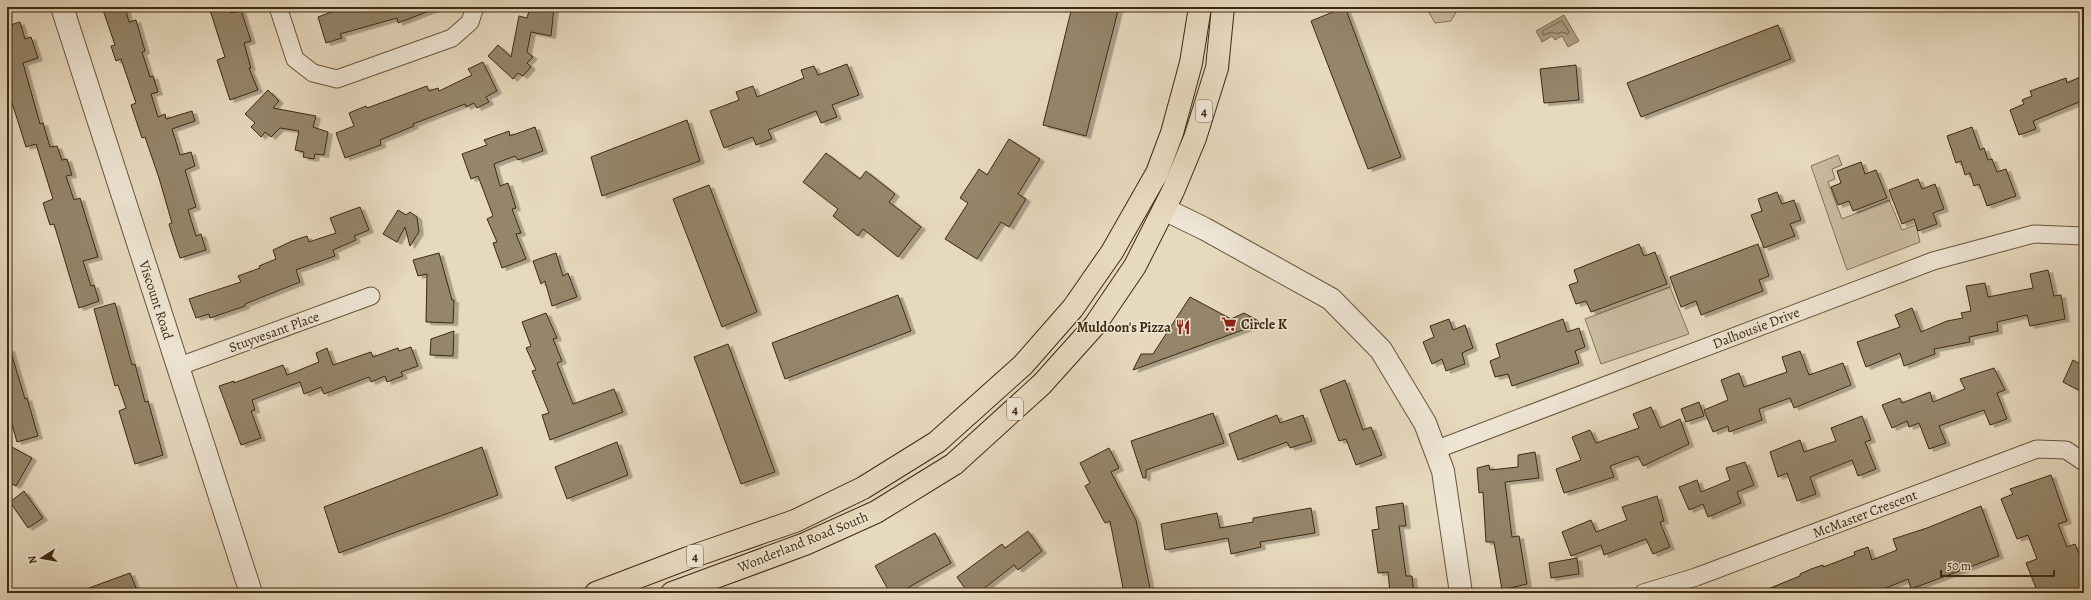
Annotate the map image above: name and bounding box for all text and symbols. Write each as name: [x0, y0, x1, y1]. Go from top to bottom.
road number: 4: [1196, 100, 1212, 122]
street label: Viscount Road: [134, 257, 178, 342]
street label: Dalhousie Drive: [1710, 303, 1802, 353]
street label: Stuyvesant Place: [226, 307, 322, 357]
supermarket icon: Circle K: [1220, 315, 1238, 333]
place label: Circle K: [1241, 315, 1288, 334]
place label: Muldoon's Pizza: [1077, 318, 1171, 337]
restaurant icon: Muldoon's Pizza: [1174, 318, 1192, 336]
road number: 4: [1007, 398, 1023, 420]
street label: McMaster Crescent: [1810, 485, 1920, 543]
street label: Wonderland Road South: [734, 507, 872, 577]
north arrow: [22, 538, 62, 578]
road number: 4: [687, 545, 703, 567]
scale bar: [1941, 552, 2054, 578]
text: N: [25, 554, 41, 565]
text: 50 m: [1947, 558, 1971, 574]

